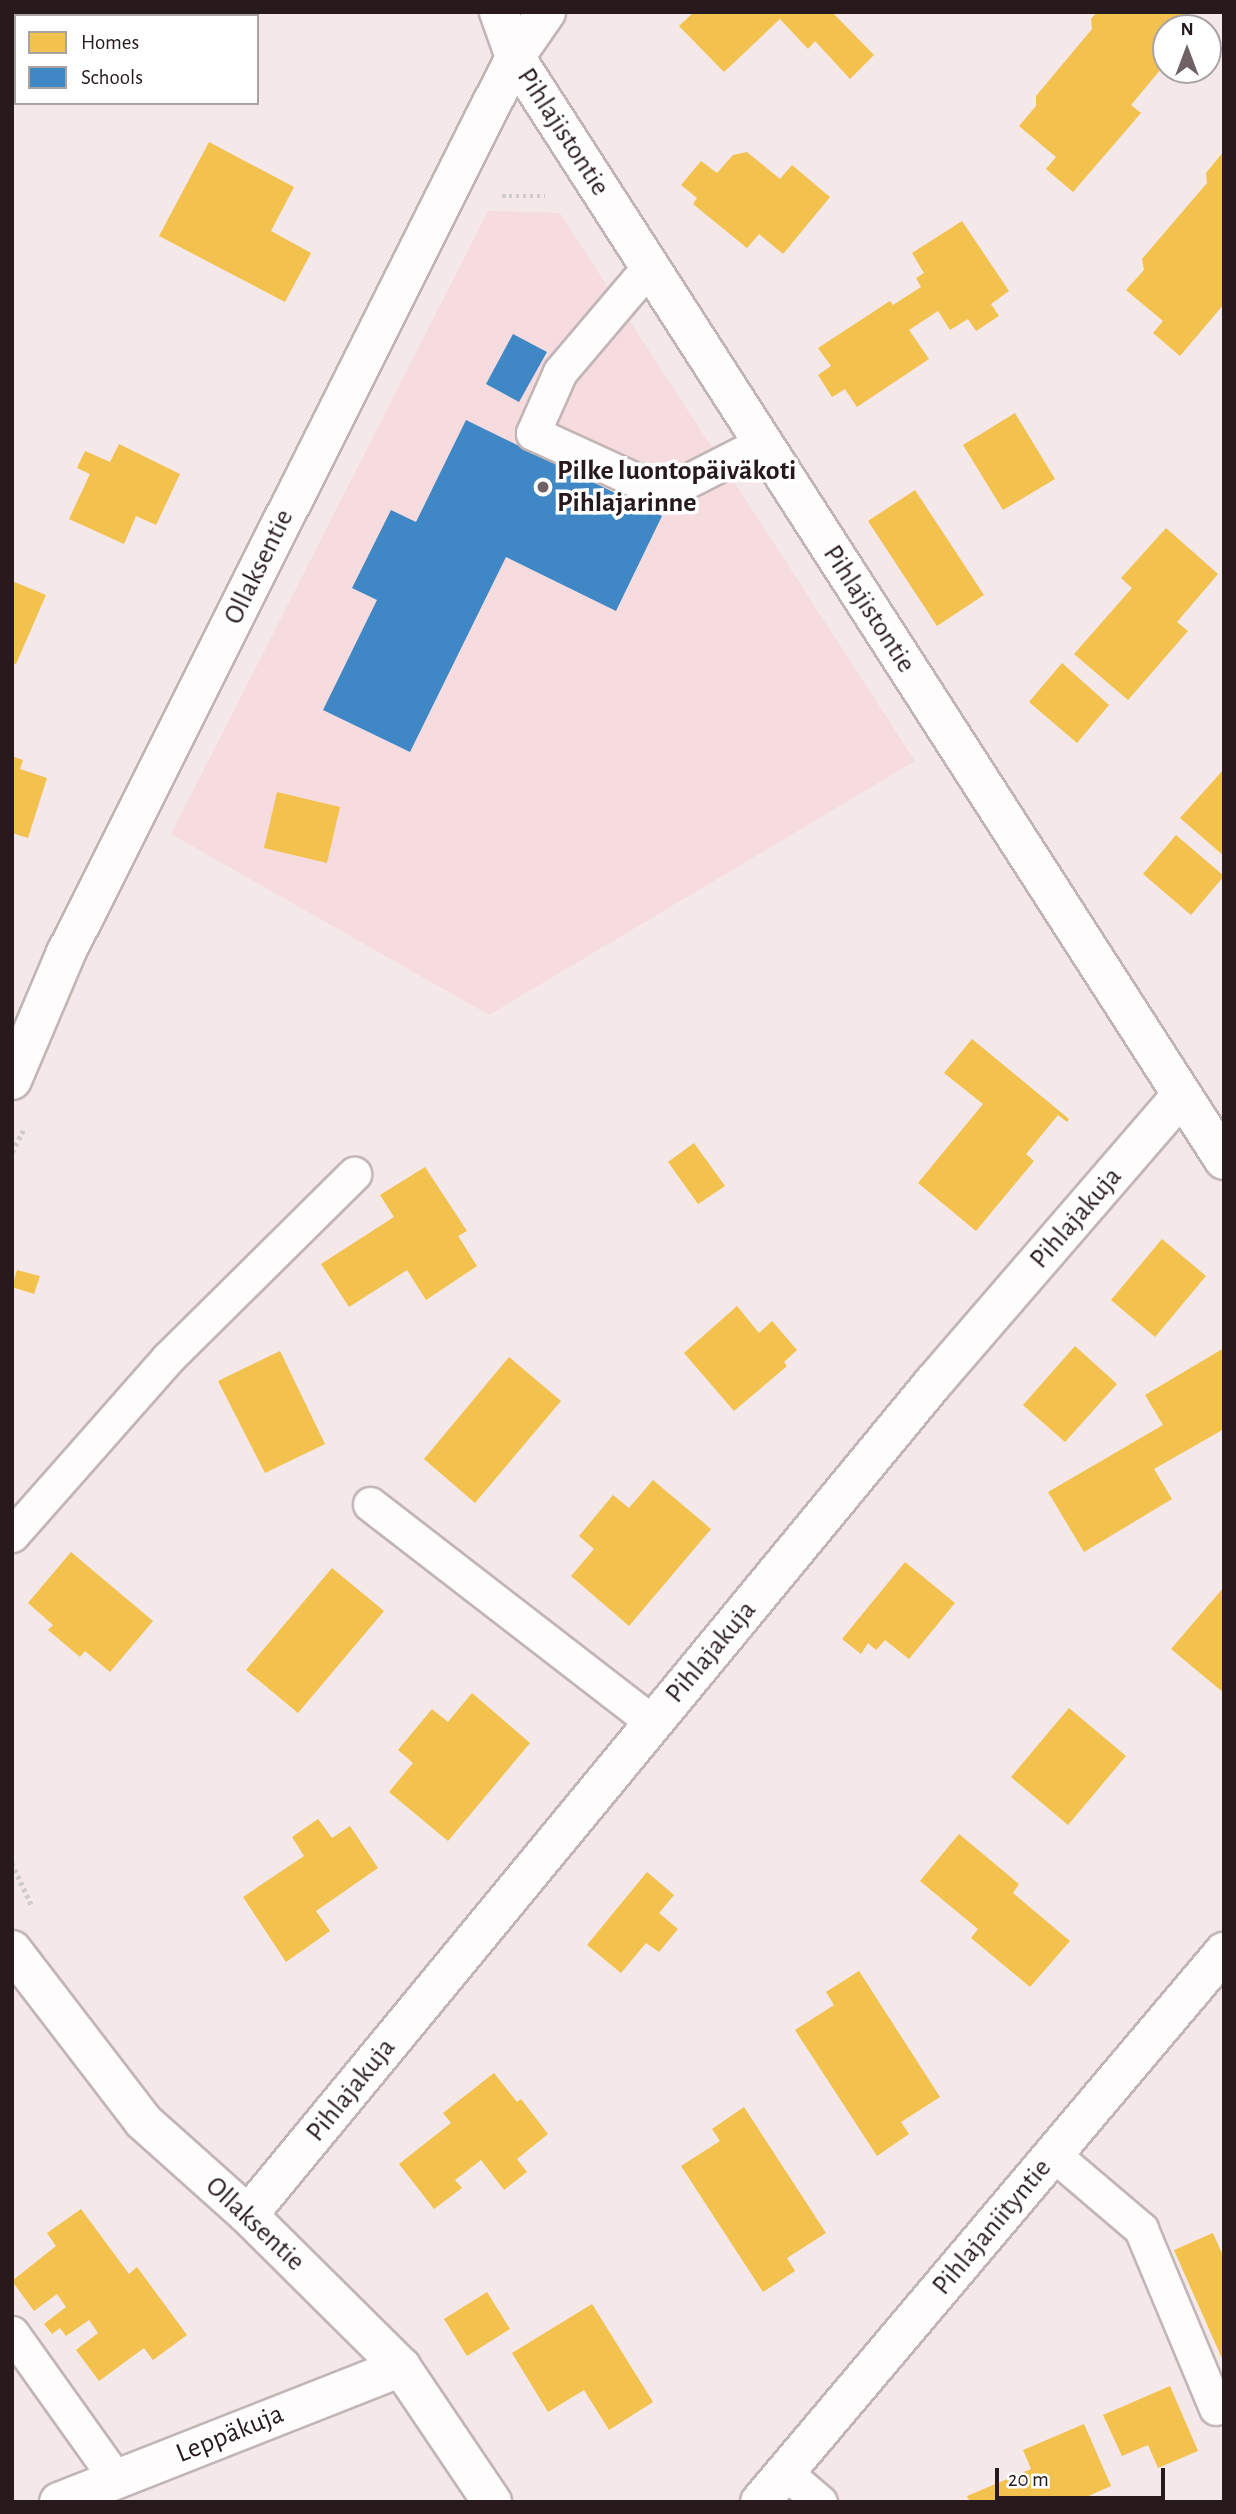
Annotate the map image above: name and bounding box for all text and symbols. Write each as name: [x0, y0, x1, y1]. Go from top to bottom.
legend: [14, 14, 259, 105]
north arrow: [1152, 14, 1222, 84]
text: N: [1180, 20, 1194, 39]
text: Homes: [81, 32, 139, 53]
street label: Pihlajistontie: [509, 62, 617, 202]
text: Schools: [81, 67, 143, 88]
place label: Pilke luontopäiväkoti Pihlajarinne: [557, 454, 796, 520]
marker: Pilke luontopäiväkoti Pihlajarinne: [535, 479, 551, 495]
street label: Ollaksentie: [217, 504, 301, 630]
street label: Pihlajistontie: [815, 539, 923, 679]
street label: Pihlajakuja: [1023, 1160, 1129, 1276]
street label: Pihlajakuja: [658, 1594, 764, 1710]
street label: Pihlajakuja: [299, 2031, 403, 2149]
street label: Pihlajaniityntie: [925, 2152, 1059, 2302]
street label: Ollaksentie: [198, 2170, 312, 2278]
street label: Leppäkuja: [171, 2397, 289, 2471]
scale bar: [998, 2454, 1168, 2498]
text: 20 m: [1008, 2469, 1049, 2490]

